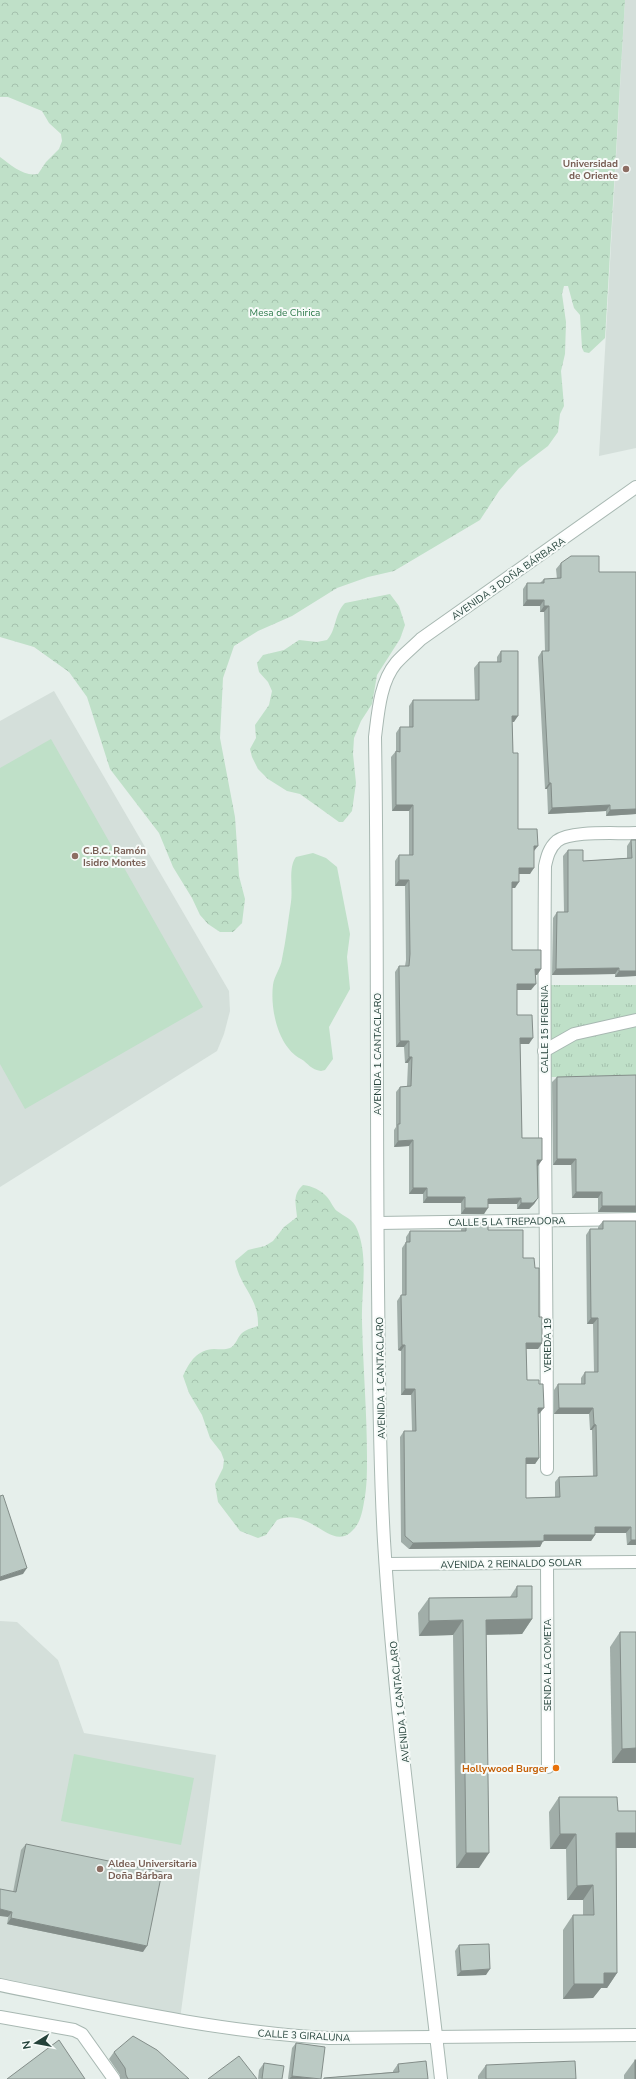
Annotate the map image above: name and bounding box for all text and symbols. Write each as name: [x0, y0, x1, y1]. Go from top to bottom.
place label: Universidad de Oriente: [563, 157, 619, 183]
marker: Universidad de Oriente: [621, 164, 631, 174]
park label: Mesa de Chirica: [250, 306, 320, 320]
street label: AVENIDA 3 DOÑA BÁRBARA: [449, 534, 569, 624]
place label: C.B.C. Ramón Isidro Montes: [83, 844, 146, 870]
marker: C.B.C. Ramón Isidro Montes: [70, 851, 80, 861]
street label: CALLE 15 IFIGENIA: [538, 984, 552, 1073]
street label: AVENIDA 1 CANTACLARO: [371, 992, 385, 1115]
street label: CALLE 5 LA TREPADORA: [448, 1214, 566, 1230]
street label: AVENIDA 1 CANTACLARO: [373, 1316, 389, 1439]
street label: VEREDA 19: [541, 1318, 555, 1373]
street label: AVENIDA 2 REINALDO SOLAR: [440, 1556, 582, 1572]
street label: SENDA LA COMETA: [541, 1618, 555, 1711]
street label: AVENIDA 1 CANTACLARO: [387, 1640, 413, 1763]
place label: Hollywood Burger: [462, 1762, 548, 1776]
marker: Hollywood Burger: [551, 1763, 561, 1773]
place label: Aldea Universitaria Doña Bárbara: [108, 1857, 197, 1883]
marker: Aldea Universitaria Doña Bárbara: [95, 1864, 105, 1874]
north arrow: [16, 2023, 56, 2063]
street label: CALLE 3 GIRALUNA: [257, 2027, 351, 2045]
text: N: [19, 2039, 35, 2050]

